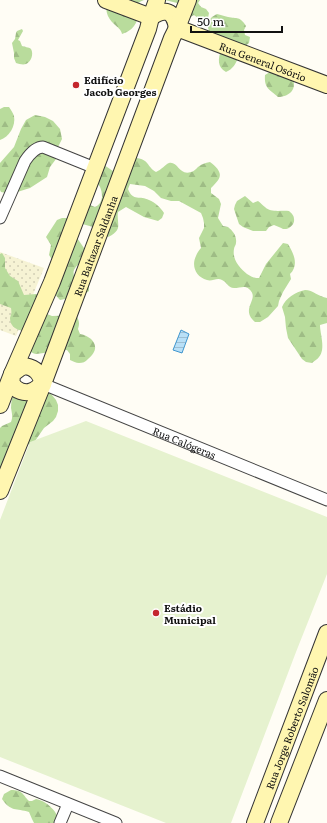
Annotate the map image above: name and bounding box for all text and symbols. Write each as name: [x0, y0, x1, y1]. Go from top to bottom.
scale bar: [191, 8, 282, 34]
text: 50 m: [197, 12, 224, 30]
street label: Rua General Osório: [217, 37, 309, 84]
place label: Edifício Jacob Georges: [84, 72, 156, 99]
marker: Edifício Jacob Georges: [71, 80, 81, 90]
street label: Rua Baltazar Saldanha: [69, 192, 120, 298]
street label: Rua Calógeras: [151, 422, 219, 462]
place label: Estádio Municipal: [164, 600, 216, 627]
marker: Estádio Municipal: [151, 608, 161, 618]
street label: Rua Jorge Roberto Salomão: [261, 664, 321, 791]

